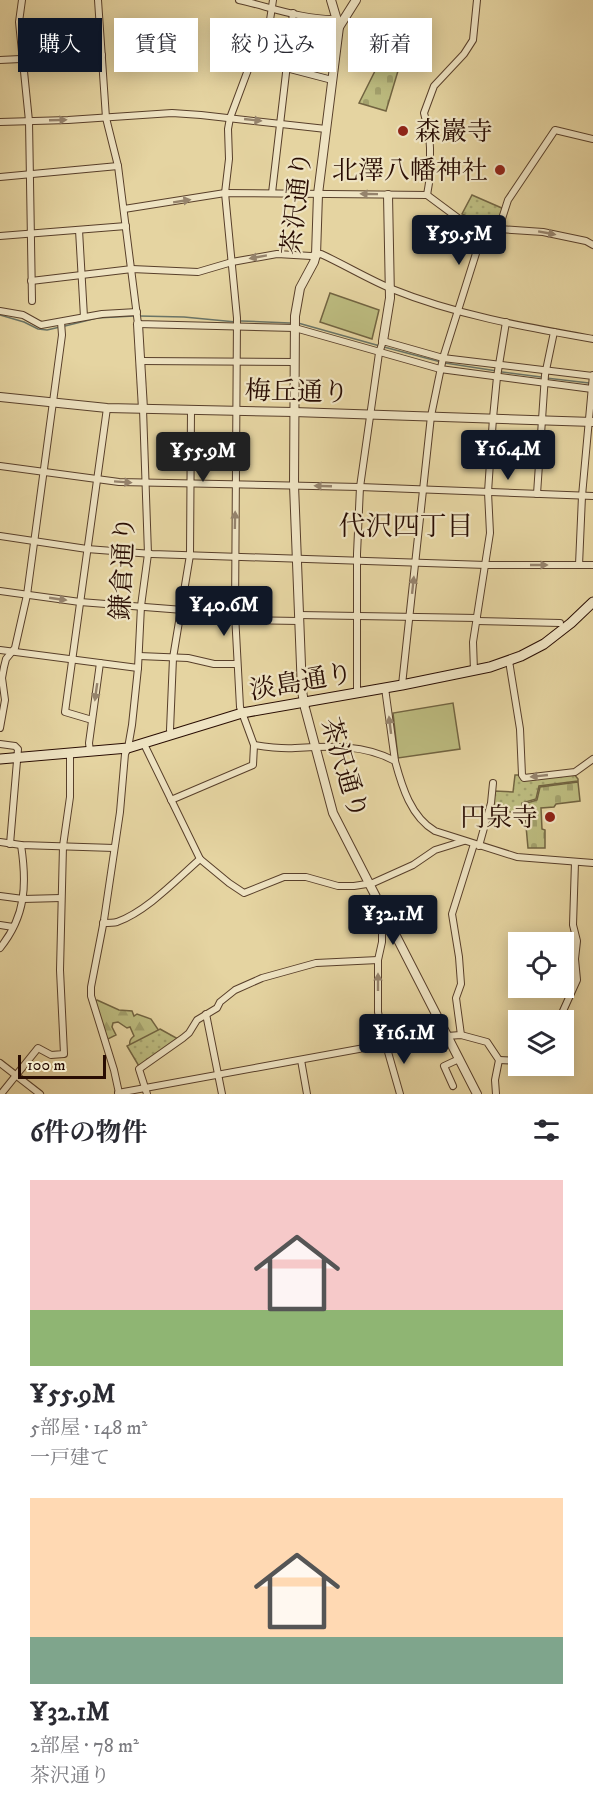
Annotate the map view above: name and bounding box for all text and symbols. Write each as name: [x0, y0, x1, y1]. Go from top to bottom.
chip: 購入: [18, 18, 102, 72]
chip: 賃貸: [114, 18, 198, 72]
chip: 絞り込み: [210, 18, 336, 72]
chip: 新着: [348, 18, 432, 72]
one-way arrow: [49, 115, 68, 125]
one-way arrow: [243, 116, 262, 125]
place label: 森巖寺: [415, 116, 493, 149]
marker: 森巖寺: [396, 124, 410, 138]
street label: 茶沢通り: [276, 150, 319, 257]
place label: 北澤八幡神社: [332, 155, 488, 188]
marker: 北澤八幡神社: [493, 163, 507, 177]
one-way arrow: [360, 189, 379, 199]
one-way arrow: [173, 196, 192, 205]
pin: ¥59.5M: [410, 215, 508, 266]
text: ¥59.5M: [426, 222, 492, 247]
one-way arrow: [537, 229, 556, 238]
one-way arrow: [248, 253, 267, 262]
street label: 梅丘通り: [245, 375, 349, 410]
pin: ¥16.4M: [459, 430, 557, 481]
pin: ¥55.9M: [154, 432, 252, 483]
text: ¥16.4M: [475, 437, 541, 462]
text: ¥55.9M: [170, 439, 236, 464]
one-way arrow: [113, 477, 132, 486]
one-way arrow: [313, 481, 332, 491]
district label: 代沢四丁目: [339, 510, 474, 544]
one-way arrow: [230, 511, 240, 530]
street label: 鎌倉通り: [104, 515, 143, 621]
one-way arrow: [530, 560, 549, 570]
one-way arrow: [408, 576, 418, 595]
pin: ¥40.6M: [175, 586, 273, 637]
text: ¥40.6M: [189, 593, 259, 618]
one-way arrow: [49, 595, 68, 604]
street label: 淡島通り: [247, 657, 355, 708]
one-way arrow: [92, 682, 101, 701]
street label: 茶沢通り: [313, 714, 375, 823]
one-way arrow: [385, 715, 395, 734]
one-way arrow: [529, 771, 548, 781]
place label: 円泉寺: [460, 802, 538, 835]
marker: 円泉寺: [543, 810, 557, 824]
pin: ¥32.1M: [344, 895, 442, 946]
text: ¥32.1M: [362, 902, 424, 927]
map controls: [508, 932, 574, 1076]
button: locate: [508, 932, 574, 998]
one-way arrow: [373, 973, 383, 992]
button: layers: [508, 1010, 574, 1076]
pin: ¥16.1M: [355, 1014, 453, 1065]
text: ¥16.1M: [373, 1021, 435, 1046]
scale bar: [18, 1052, 106, 1080]
text: 100 m: [27, 1055, 66, 1075]
icon: filters: [530, 1114, 563, 1147]
text: 6件の物件: [30, 1117, 148, 1150]
icon: home: [243, 1219, 351, 1327]
text: ¥55.9M: [30, 1378, 115, 1411]
text: 5部屋 · 148 m²: [30, 1416, 147, 1441]
text: 一戸建て: [30, 1446, 110, 1471]
icon: home: [243, 1537, 351, 1645]
text: ¥32.1M: [30, 1696, 110, 1729]
text: 2部屋 · 78 m²: [30, 1734, 139, 1759]
text: 茶沢通り: [30, 1764, 110, 1789]

